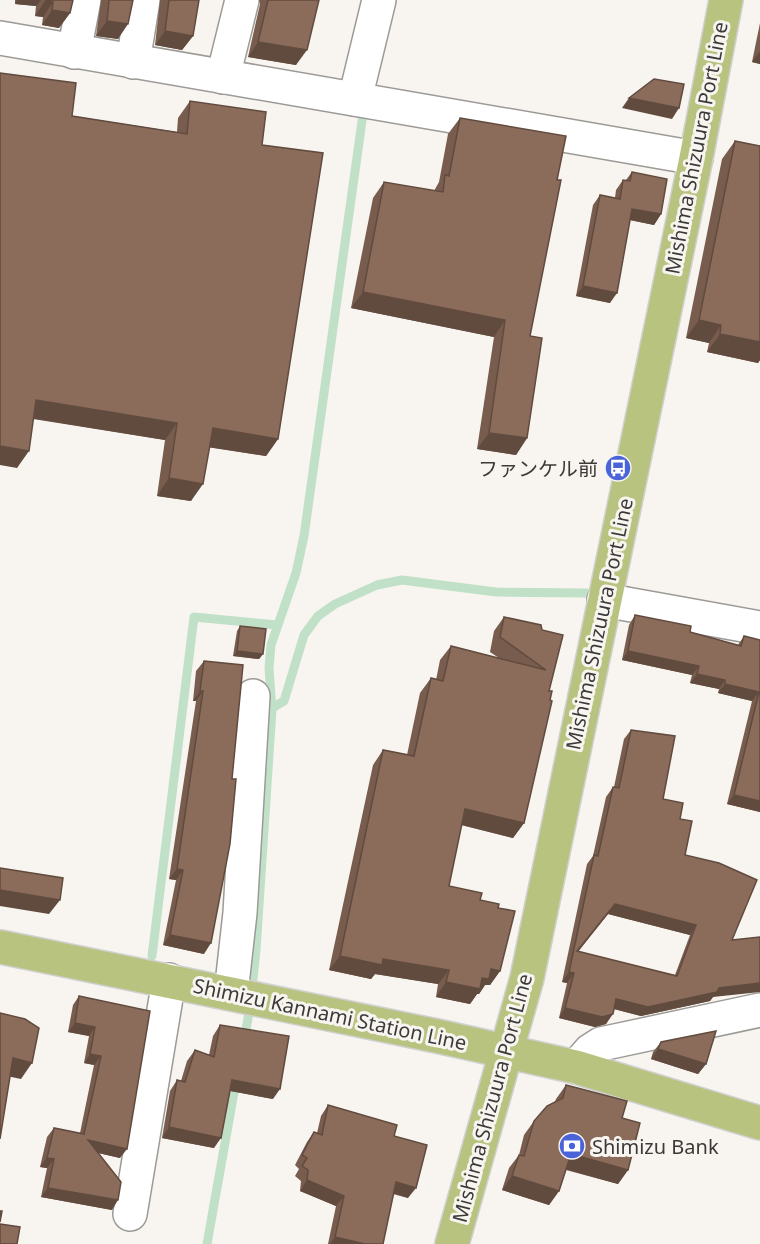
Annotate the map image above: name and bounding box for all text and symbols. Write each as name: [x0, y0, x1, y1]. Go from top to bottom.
street label: Mishima Shizuura Port Line: [658, 19, 734, 277]
bus stop icon: ファンケル前: [603, 453, 633, 483]
place label: ファンケル前: [478, 455, 598, 482]
street label: Mishima Shizuura Port Line: [559, 496, 639, 752]
street label: Mishima Shizuura Port Line: [446, 971, 538, 1225]
street label: Shimizu Kannami Station Line: [191, 972, 469, 1056]
bank icon: Shimizu Bank: [557, 1131, 587, 1161]
place label: Shimizu Bank: [592, 1133, 719, 1160]

